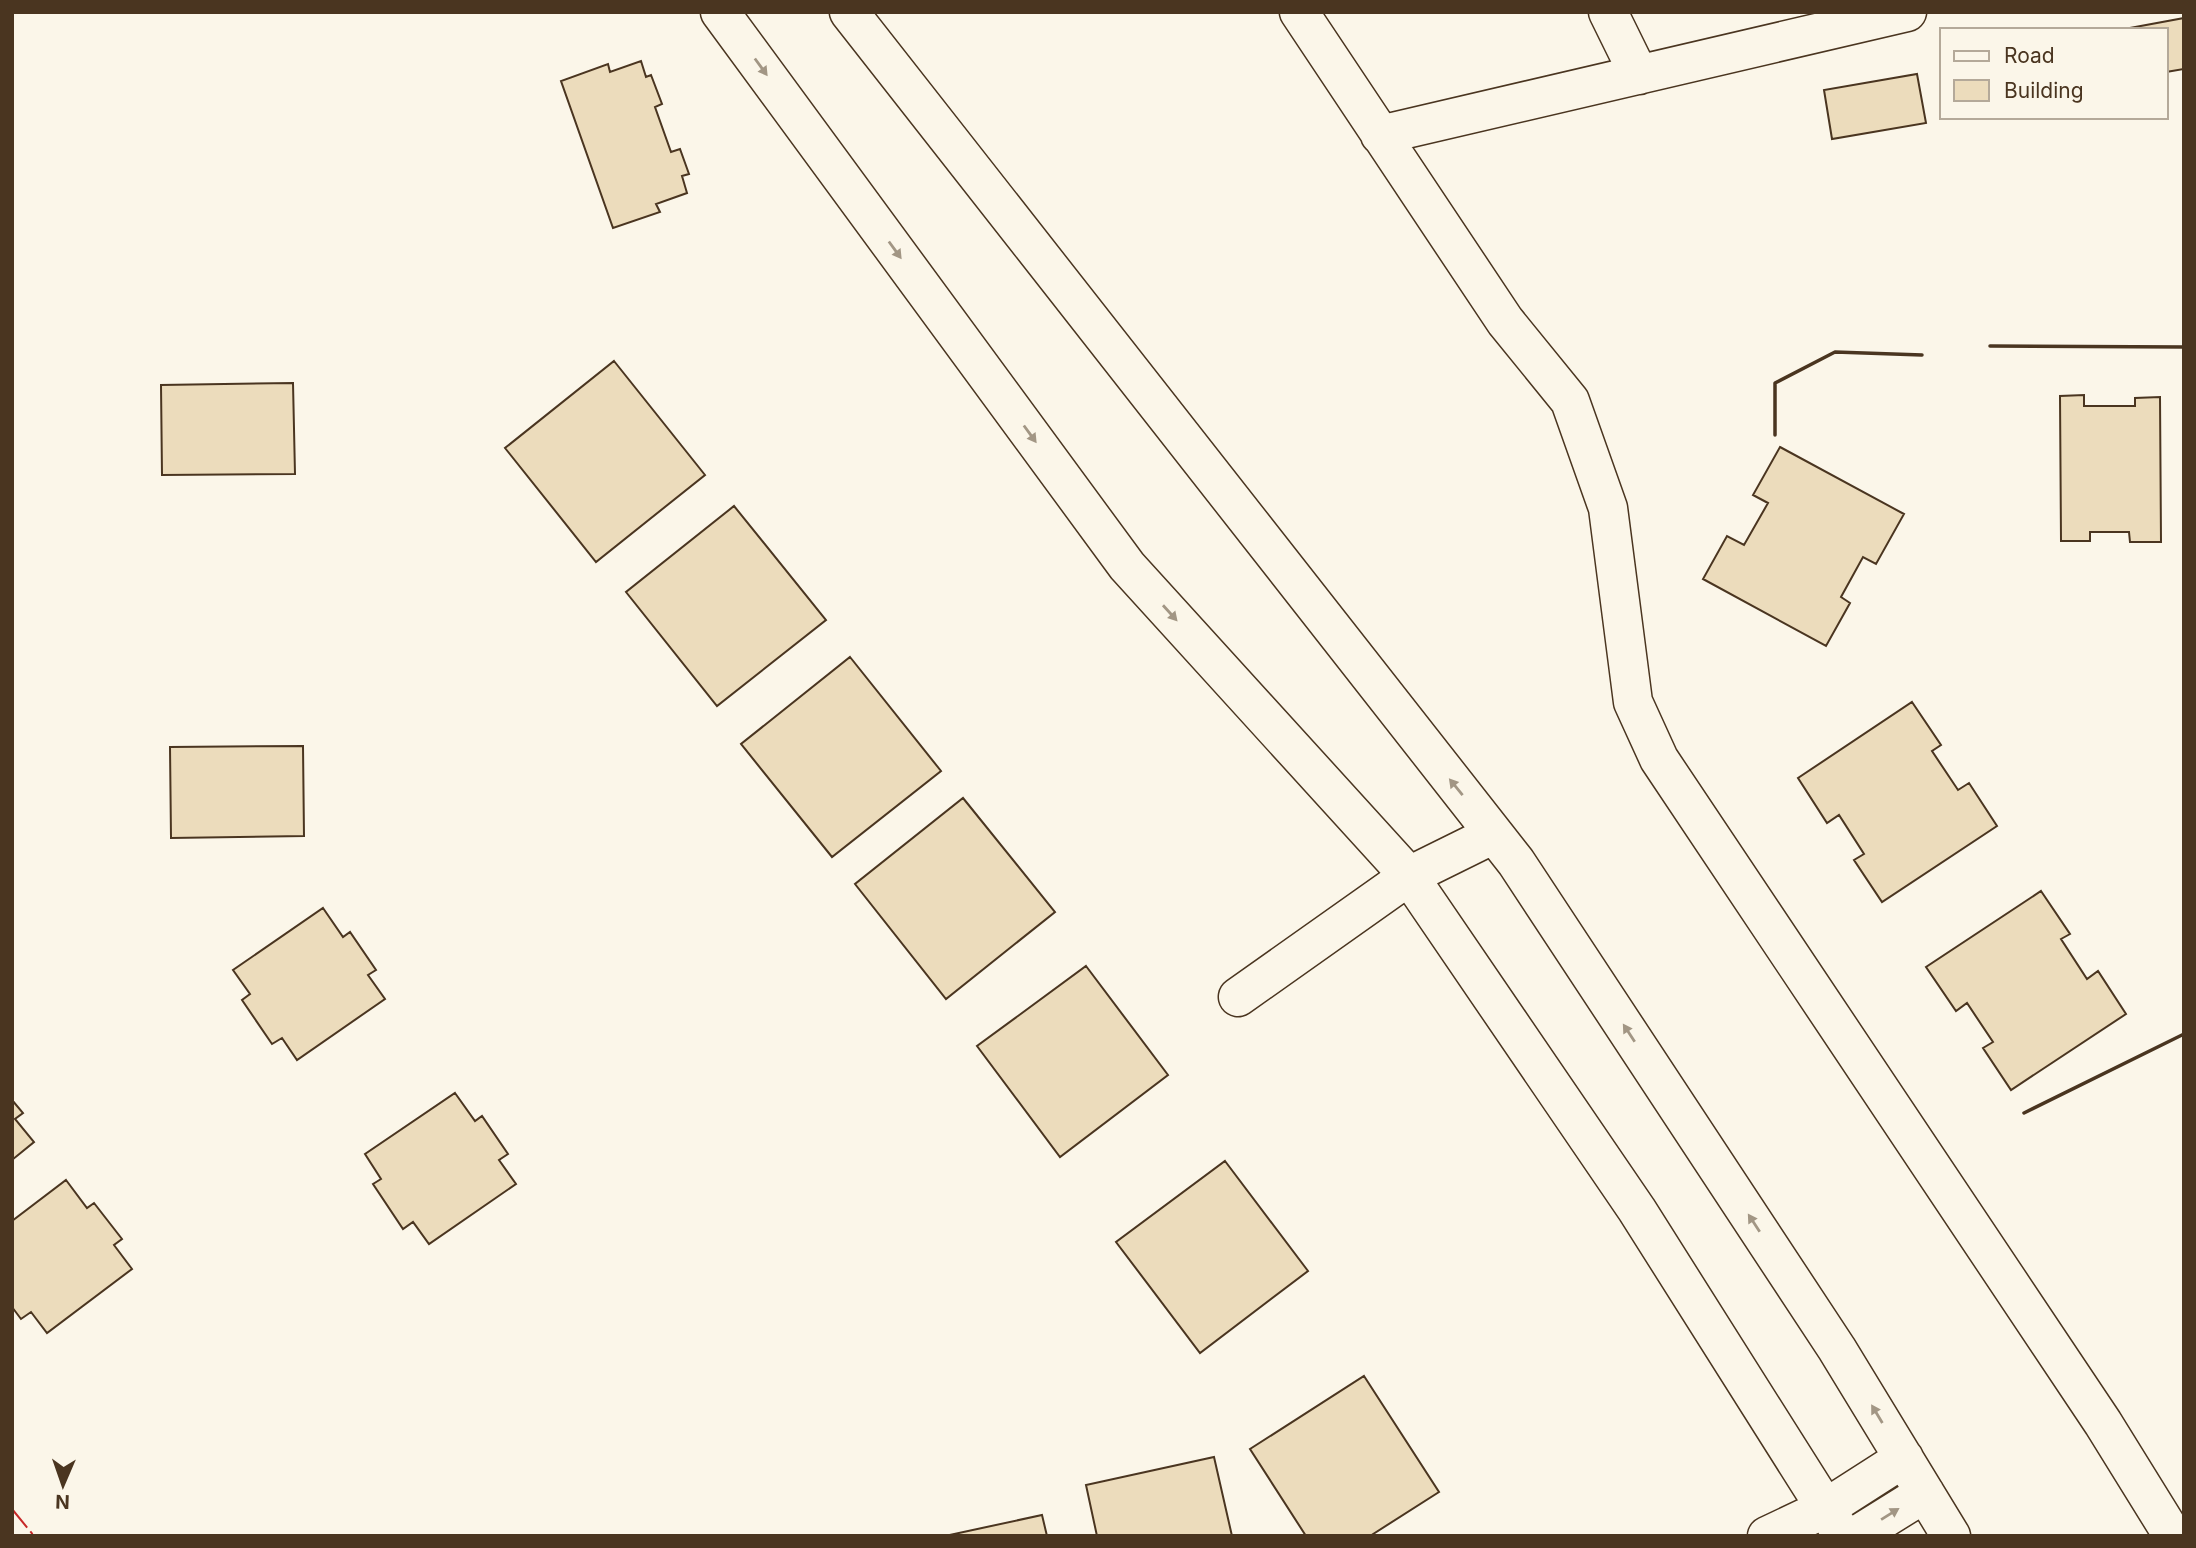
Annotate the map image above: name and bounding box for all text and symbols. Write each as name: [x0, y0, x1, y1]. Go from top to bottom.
legend: [1940, 28, 2168, 119]
text: Road: [2004, 43, 2055, 68]
one-way arrow: [754, 58, 768, 76]
text: Building: [2004, 78, 2084, 103]
one-way arrow: [888, 241, 903, 259]
one-way arrow: [1023, 425, 1037, 443]
one-way arrow: [1161, 604, 1177, 621]
one-way arrow: [1449, 778, 1464, 796]
one-way arrow: [1622, 1024, 1636, 1042]
one-way arrow: [1748, 1213, 1761, 1233]
one-way arrow: [1871, 1405, 1884, 1424]
north arrow: [28, 1450, 98, 1520]
text: N: [55, 1490, 70, 1513]
one-way arrow: [1881, 1508, 1900, 1521]

